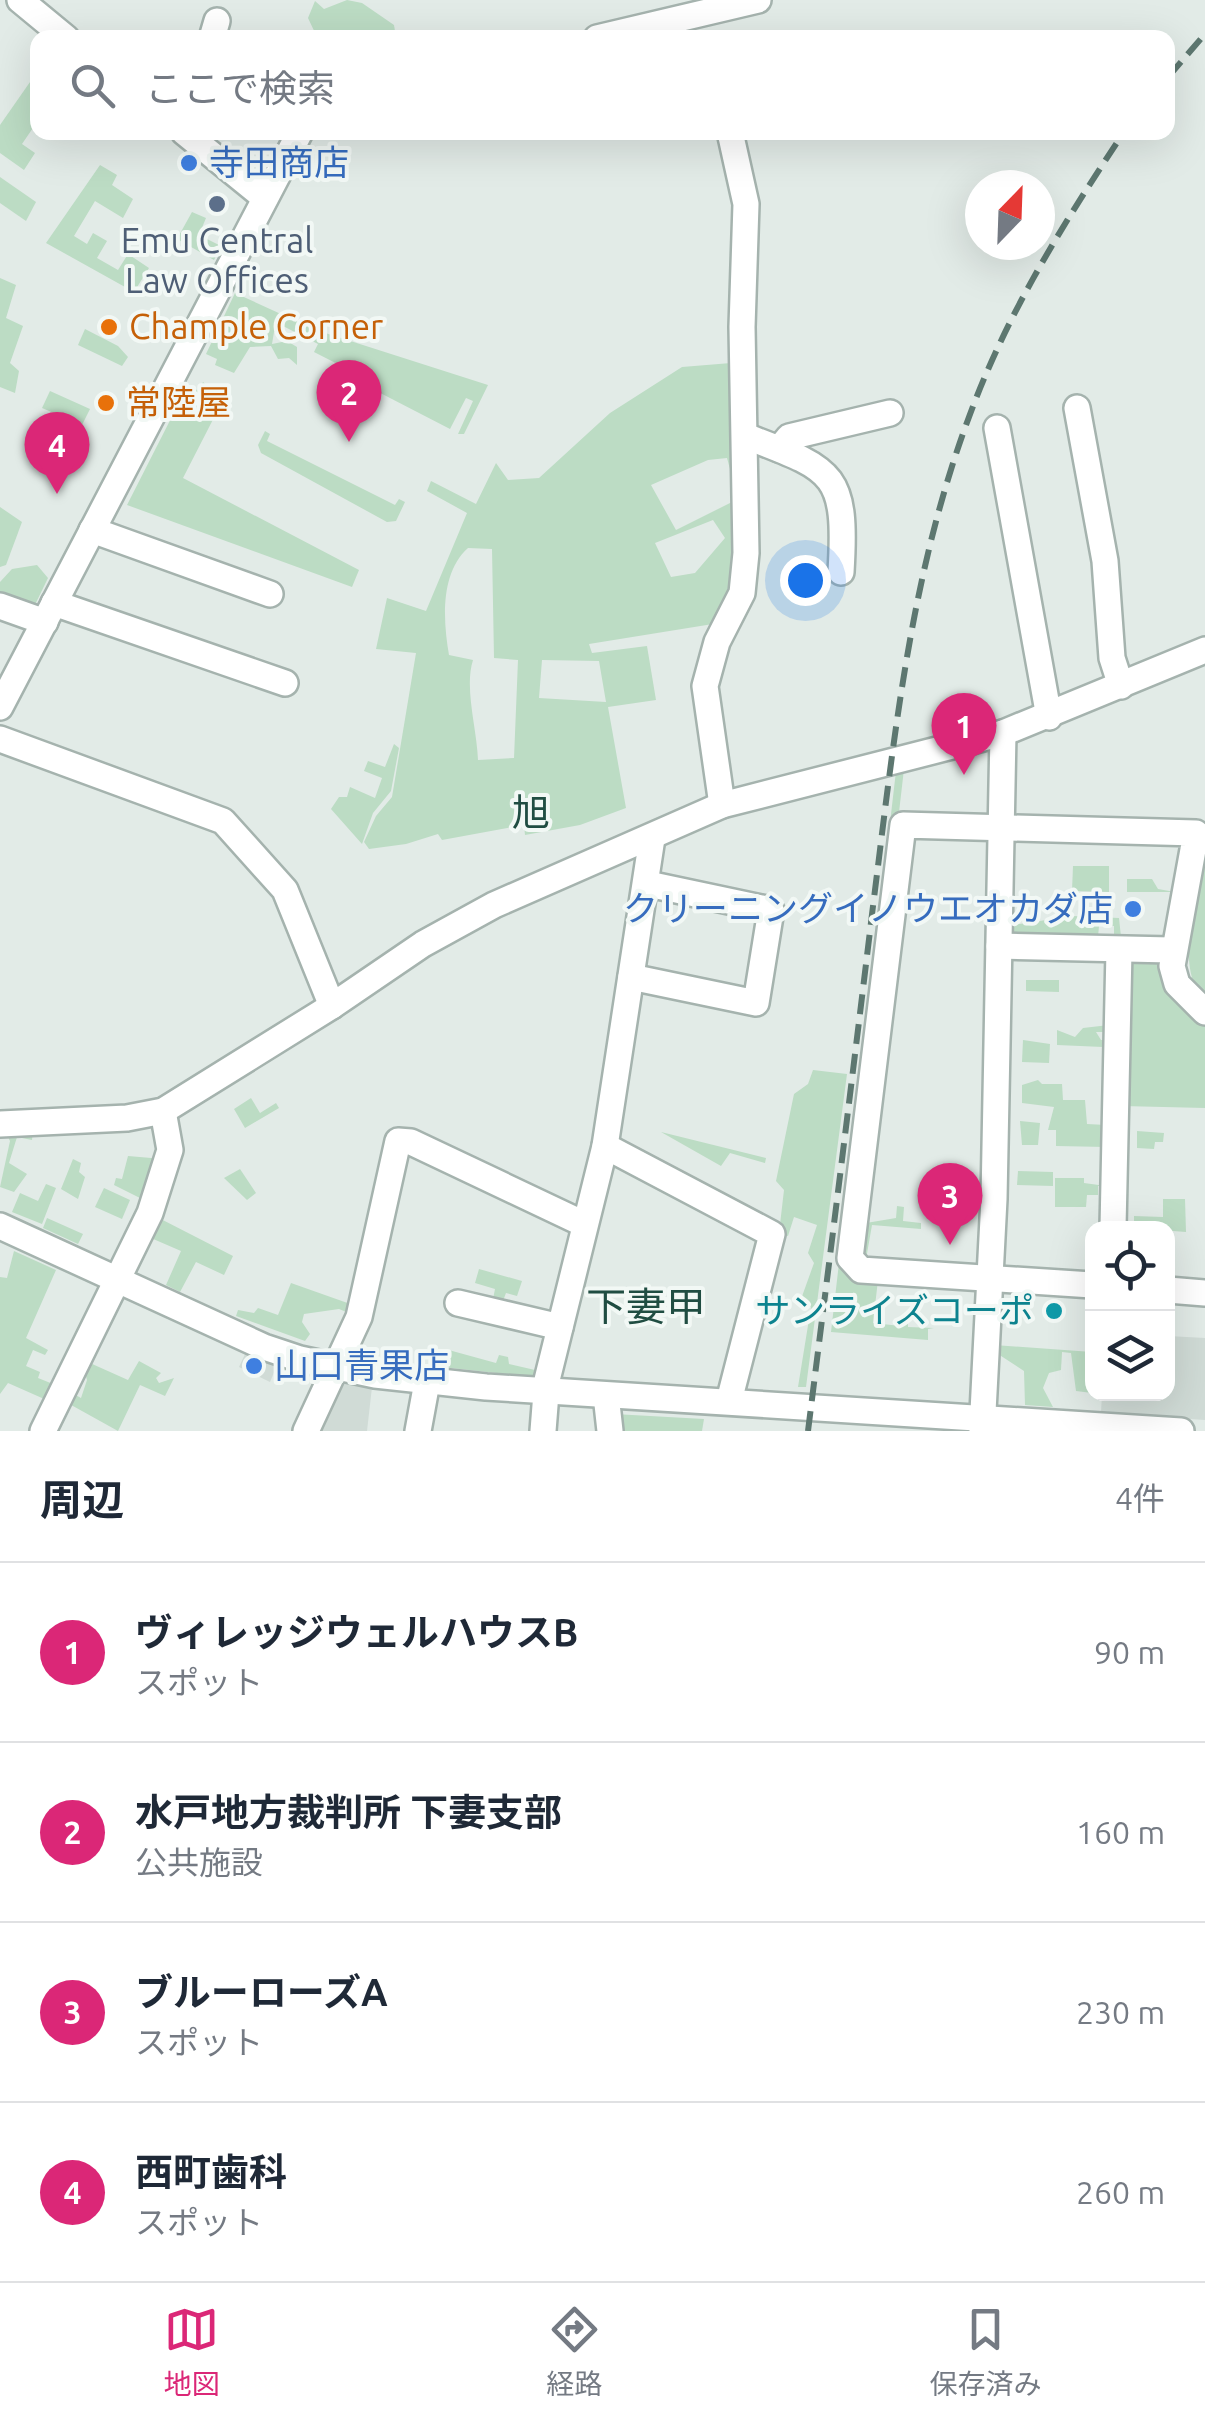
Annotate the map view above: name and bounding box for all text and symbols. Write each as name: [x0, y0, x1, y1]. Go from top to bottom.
search box: [30, 30, 1175, 140]
icon: search: [65, 58, 120, 113]
text: ここで検索: [145, 67, 335, 109]
place label: 寺田商店: [209, 142, 349, 182]
marker: 寺田商店: [178, 152, 200, 174]
north arrow: [965, 170, 1055, 260]
marker: Emu Central Law Offices: [206, 193, 228, 215]
place label: Emu Central Law Offices: [121, 220, 313, 300]
place label: Chample Corner: [129, 306, 383, 346]
marker: Chample Corner: [98, 316, 120, 338]
pin: 2: [316, 360, 382, 442]
place label: 常陸屋: [126, 382, 231, 422]
marker: 常陸屋: [95, 392, 117, 414]
pin: 4: [24, 412, 90, 494]
your location: [780, 555, 831, 606]
pin: 1: [932, 692, 996, 775]
district label: 旭: [512, 791, 550, 833]
place label: クリーニングイノウエオカダ店: [623, 888, 1113, 928]
marker: クリーニングイノウエオカダ店: [1122, 898, 1144, 920]
pin: 3: [918, 1162, 982, 1245]
map controls: [1085, 1221, 1175, 1401]
button: locate: [1085, 1221, 1175, 1311]
district label: 下妻甲: [586, 1284, 706, 1329]
place label: サンライズコーポ: [755, 1290, 1034, 1330]
marker: サンライズコーポ: [1043, 1300, 1065, 1322]
button: layers: [1085, 1311, 1175, 1401]
place label: 山口青果店: [274, 1345, 449, 1385]
marker: 山口青果店: [243, 1355, 265, 1377]
text: 周辺: [40, 1476, 124, 1523]
text: 4件: [1115, 1480, 1165, 1516]
text: ヴィレッジウェルハウスB: [135, 1611, 578, 1653]
text: 1: [63, 1634, 82, 1670]
text: 90 m: [1094, 1634, 1165, 1670]
text: スポット: [135, 1664, 263, 1700]
text: 水戸地方裁判所 下妻支部: [135, 1791, 562, 1833]
text: 2: [63, 1814, 82, 1850]
text: 160 m: [1076, 1814, 1165, 1850]
text: 公共施設: [135, 1844, 263, 1880]
text: ブルーローズA: [135, 1971, 388, 2013]
text: 3: [63, 1994, 82, 2030]
text: 230 m: [1076, 1994, 1165, 2030]
text: スポット: [135, 2024, 263, 2060]
text: 西町歯科: [135, 2151, 287, 2193]
text: 4: [63, 2174, 82, 2210]
text: 260 m: [1076, 2174, 1165, 2210]
text: スポット: [135, 2204, 263, 2240]
tab: 地図: [163, 2302, 220, 2402]
tab: 経路: [546, 2302, 603, 2402]
tab: 保存済み: [929, 2302, 1042, 2402]

